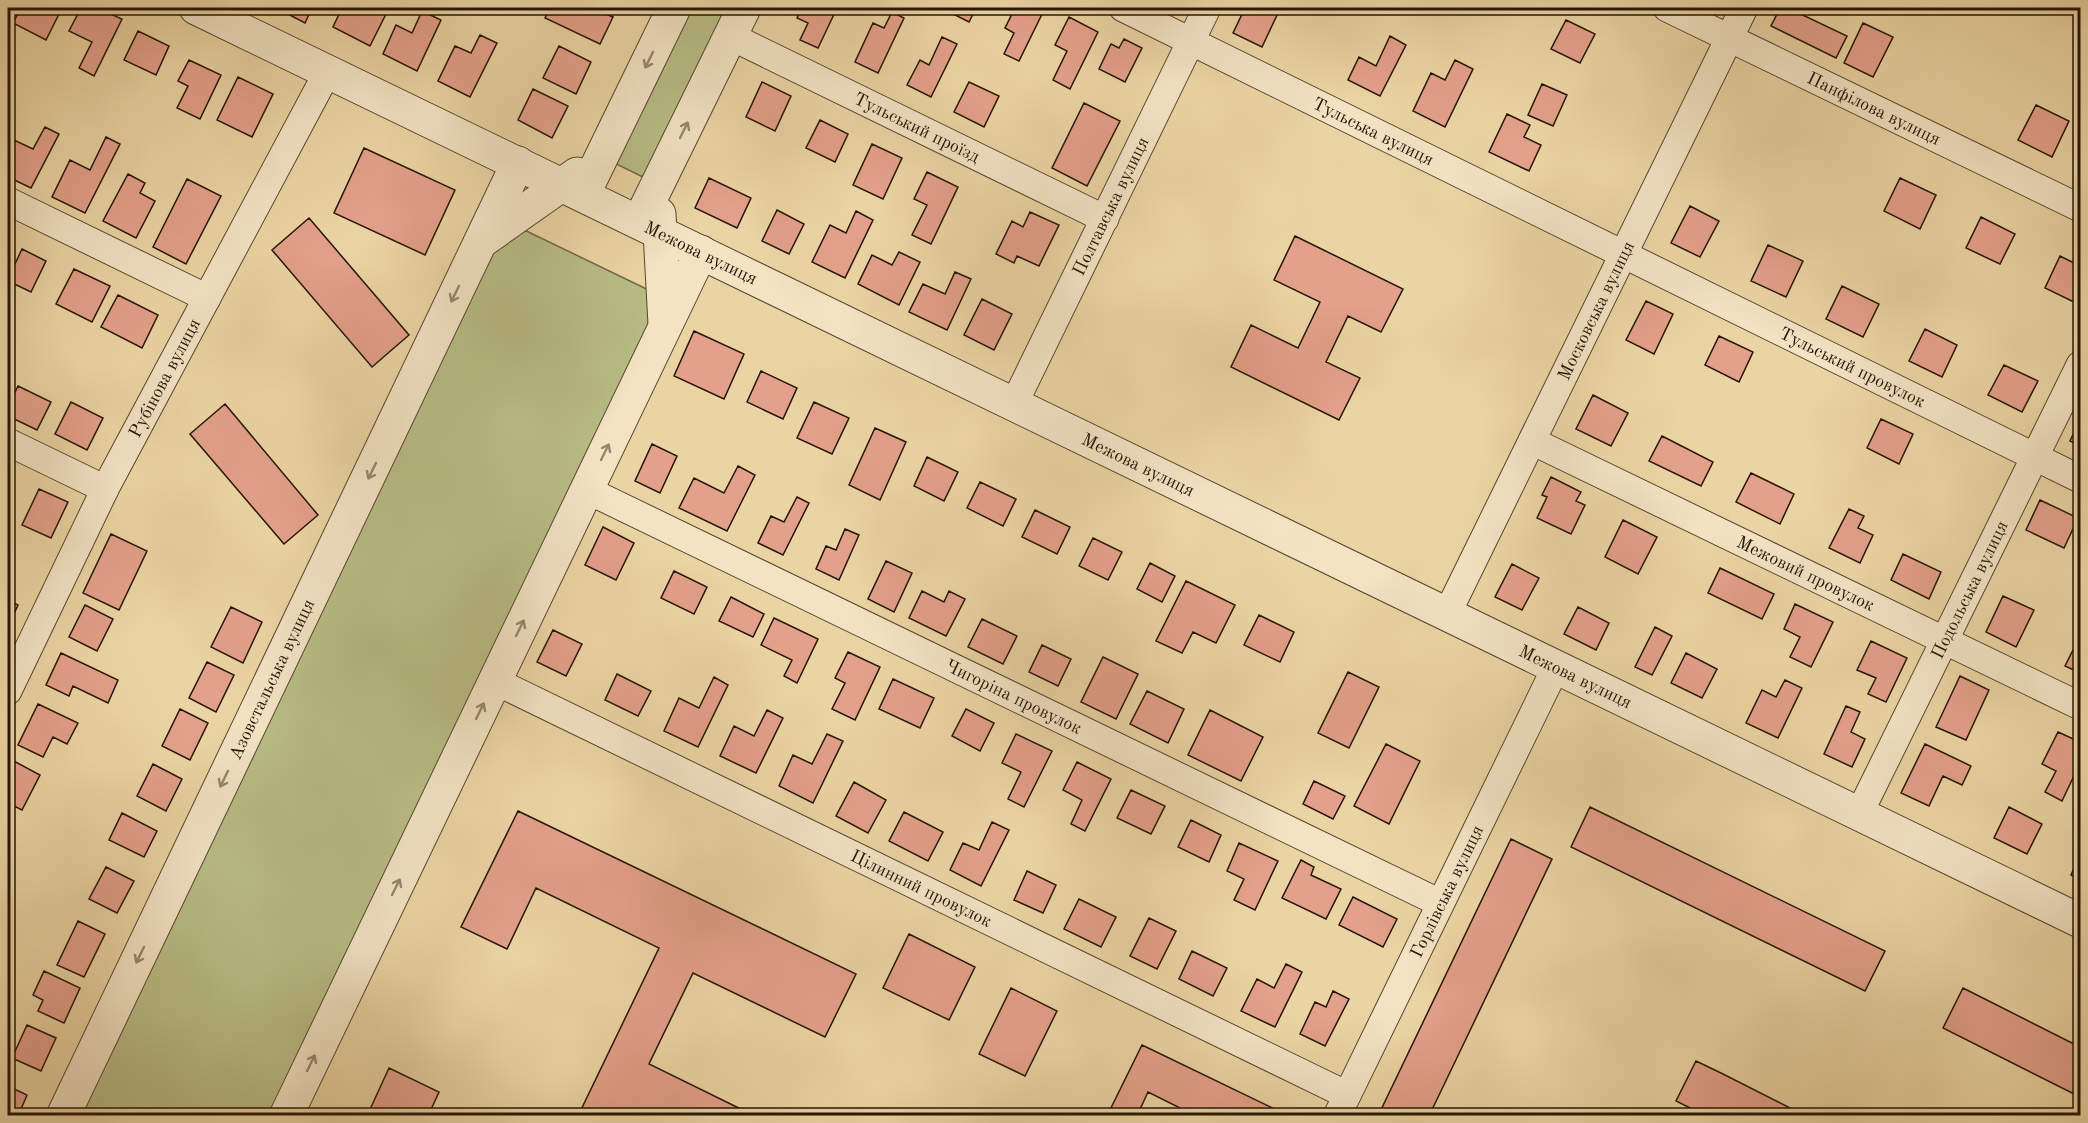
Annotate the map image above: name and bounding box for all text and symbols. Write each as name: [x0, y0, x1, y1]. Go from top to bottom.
one-way arrow: [643, 51, 654, 69]
street label: Панфілова вулиця: [1804, 69, 1943, 149]
street label: Тульський проїзд: [851, 90, 982, 166]
street label: Тульська вулиця: [1310, 95, 1436, 169]
one-way arrow: [678, 122, 690, 140]
street label: Полтавська вулиця: [1070, 135, 1153, 279]
street label: Межова вулиця: [641, 219, 760, 288]
street label: Московська вулиця: [1555, 239, 1638, 383]
one-way arrow: [449, 285, 461, 303]
street label: Рубінова вулиця: [126, 316, 204, 441]
street label: Тульський провулок: [1776, 324, 1928, 411]
street label: Межова вулиця: [1078, 431, 1197, 500]
one-way arrow: [599, 444, 611, 462]
one-way arrow: [365, 461, 377, 479]
street label: Подольська вулиця: [1929, 518, 2012, 662]
street label: Межовий провулок: [1733, 533, 1877, 615]
street label: Азовстальська вулиця: [227, 597, 318, 763]
one-way arrow: [515, 619, 527, 637]
street label: Межова вулиця: [1516, 643, 1634, 712]
street label: Чигоріна провулок: [942, 657, 1084, 738]
one-way arrow: [475, 703, 487, 721]
one-way arrow: [217, 770, 229, 788]
street label: Горлівська вулиця: [1408, 823, 1487, 961]
street label: Цілинний провулок: [847, 847, 994, 931]
one-way arrow: [390, 878, 402, 896]
one-way arrow: [133, 946, 145, 964]
one-way arrow: [306, 1054, 318, 1072]

